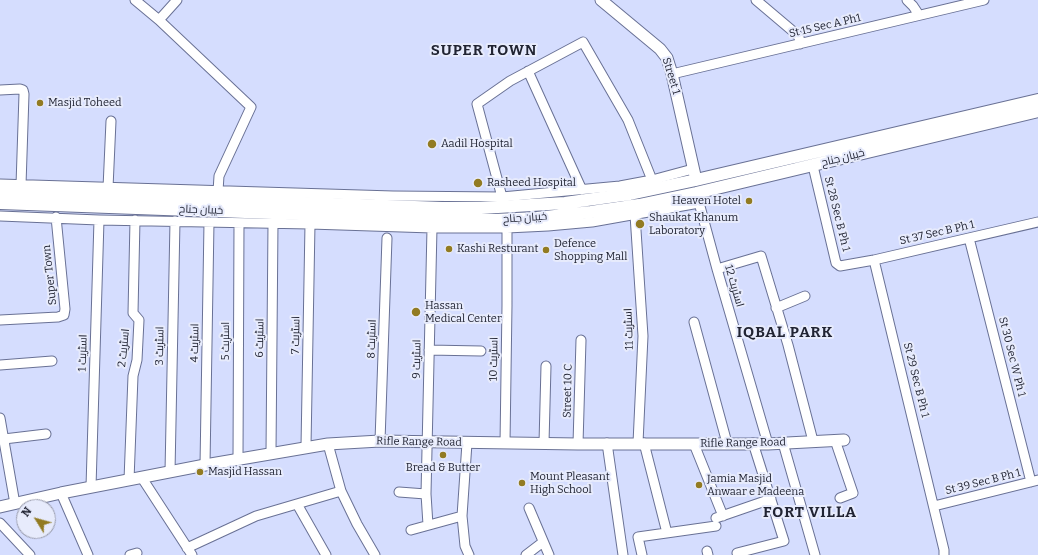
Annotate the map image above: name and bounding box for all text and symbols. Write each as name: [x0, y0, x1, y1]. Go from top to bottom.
street label: St 15 Sec A Ph1: [788, 11, 862, 41]
district label: SUPER TOWN: [431, 42, 537, 60]
street label: Street 1: [659, 56, 683, 96]
place label: Masjid Toheed: [48, 96, 121, 110]
marker: Masjid Toheed: [35, 98, 45, 108]
place label: Aadil Hospital: [441, 137, 513, 151]
marker: Aadil Hospital: [426, 138, 438, 150]
street label: خیبان جناح: [820, 146, 866, 170]
street label: St 28 Sec B Ph 1: [821, 175, 853, 253]
place label: Rasheed Hospital: [487, 176, 576, 190]
marker: Rasheed Hospital: [472, 177, 484, 189]
place label: Heaven Hotel: [672, 194, 741, 208]
marker: Heaven Hotel: [744, 196, 754, 206]
street label: خیبان جناح: [179, 203, 223, 217]
street label: خیبان جناح: [502, 210, 548, 226]
place label: Shaukat Khanum Laboratory: [649, 211, 738, 237]
marker: Shaukat Khanum Laboratory: [634, 218, 646, 230]
street label: St 37 Sec B Ph 1: [898, 218, 976, 248]
place label: Defence Shopping Mall: [554, 237, 627, 263]
place label: Kashi Resturant: [457, 242, 538, 256]
street label: Super Town: [40, 244, 60, 306]
marker: Kashi Resturant: [444, 244, 454, 254]
marker: Defence Shopping Mall: [541, 245, 551, 255]
street label: اسٹریٹ 12: [722, 263, 746, 309]
place label: Hassan Medical Center: [425, 299, 502, 325]
marker: Hassan Medical Center: [410, 306, 422, 318]
street label: اسٹریٹ 11: [622, 308, 636, 350]
street label: اسٹریٹ 7: [289, 316, 303, 354]
street label: St 30 Sec W Ph 1: [996, 316, 1028, 398]
street label: اسٹریٹ 6: [253, 318, 267, 358]
street label: اسٹریٹ 8: [365, 319, 379, 359]
street label: اسٹریٹ 5: [219, 322, 233, 360]
street label: اسٹریٹ 4: [188, 323, 202, 363]
district label: IQBAL PARK: [737, 324, 833, 342]
street label: اسٹریٹ 3: [153, 326, 167, 366]
street label: اسٹریٹ 2: [115, 328, 133, 368]
street label: اسٹریٹ 1: [76, 334, 90, 372]
street label: اسٹریٹ 10: [487, 337, 501, 381]
street label: اسٹریٹ 9: [410, 339, 424, 379]
street label: St 29 Sec B Ph 1: [900, 341, 932, 419]
street label: Street 10 C: [561, 364, 575, 418]
street label: Rifle Range Road: [376, 435, 462, 449]
street label: Rifle Range Road: [700, 436, 786, 450]
marker: Bread & Butter: [438, 450, 448, 460]
place label: Bread & Butter: [406, 461, 480, 475]
place label: Masjid Hassan: [208, 465, 282, 479]
street label: St 39 Sec B Ph 1: [944, 466, 1022, 498]
marker: Masjid Hassan: [195, 467, 205, 477]
place label: Mount Pleasant High School: [530, 470, 610, 496]
place label: Jamia Masjid Anwaar e Madeena: [707, 472, 804, 498]
marker: Mount Pleasant High School: [517, 478, 527, 488]
marker: Jamia Masjid Anwaar e Madeena: [694, 480, 704, 490]
north arrow: [16, 499, 56, 539]
district label: FORT VILLA: [763, 504, 857, 522]
text: N: [19, 505, 35, 519]

